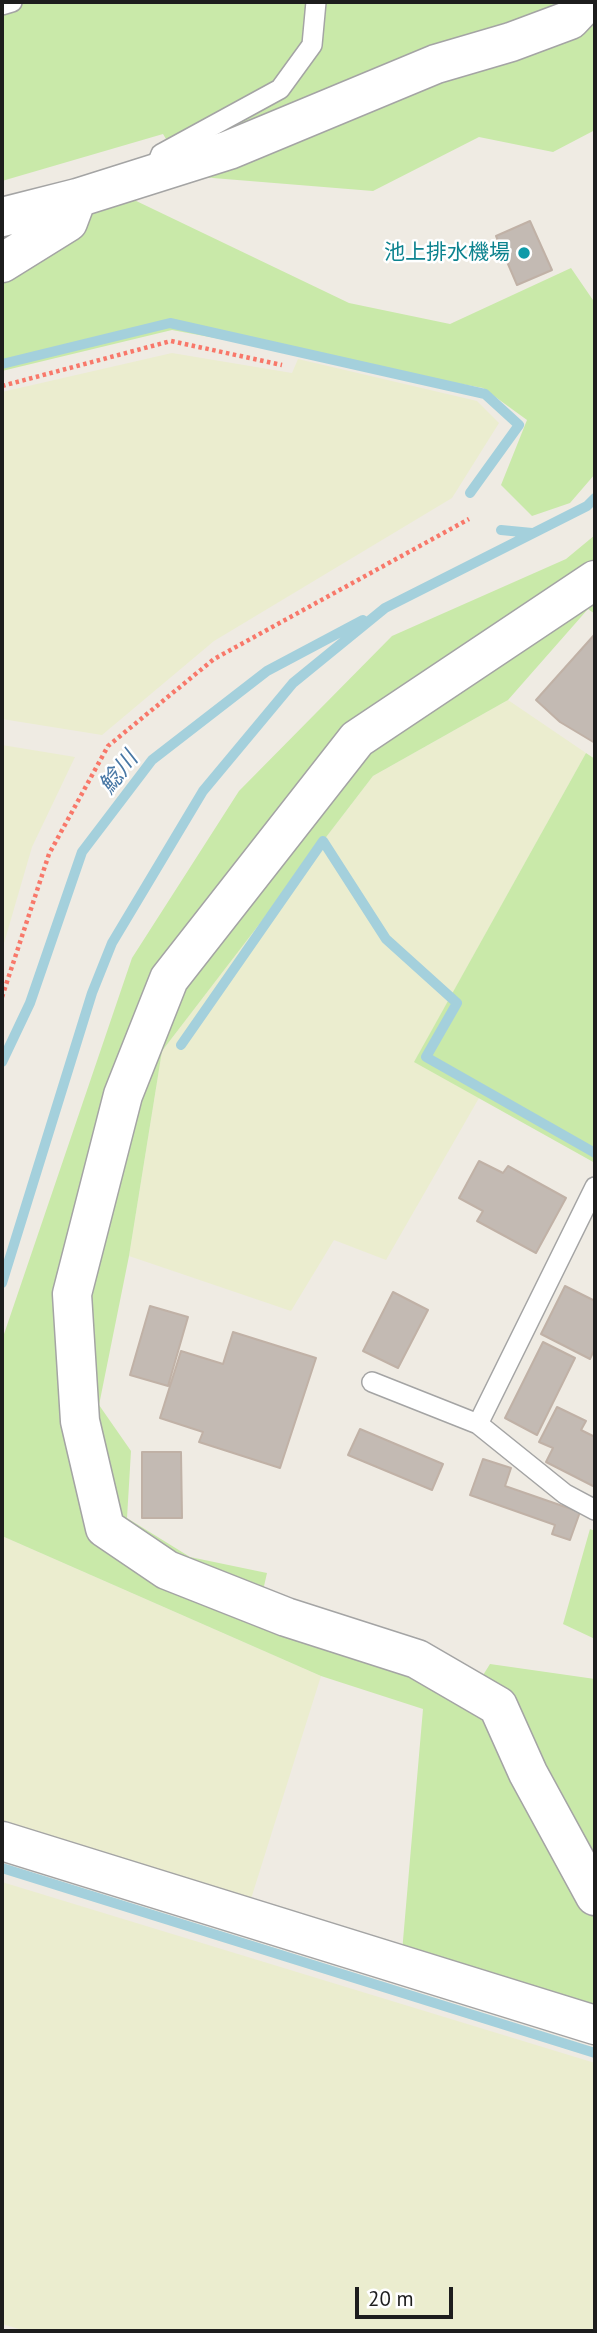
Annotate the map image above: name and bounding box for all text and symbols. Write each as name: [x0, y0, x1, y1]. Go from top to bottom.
place label: 池上排水機場: [384, 240, 510, 266]
marker: 池上排水機場: [516, 245, 532, 261]
water label: 鯰川: [94, 746, 144, 800]
scale bar: [359, 2274, 457, 2318]
text: 20 m: [368, 2285, 414, 2312]

